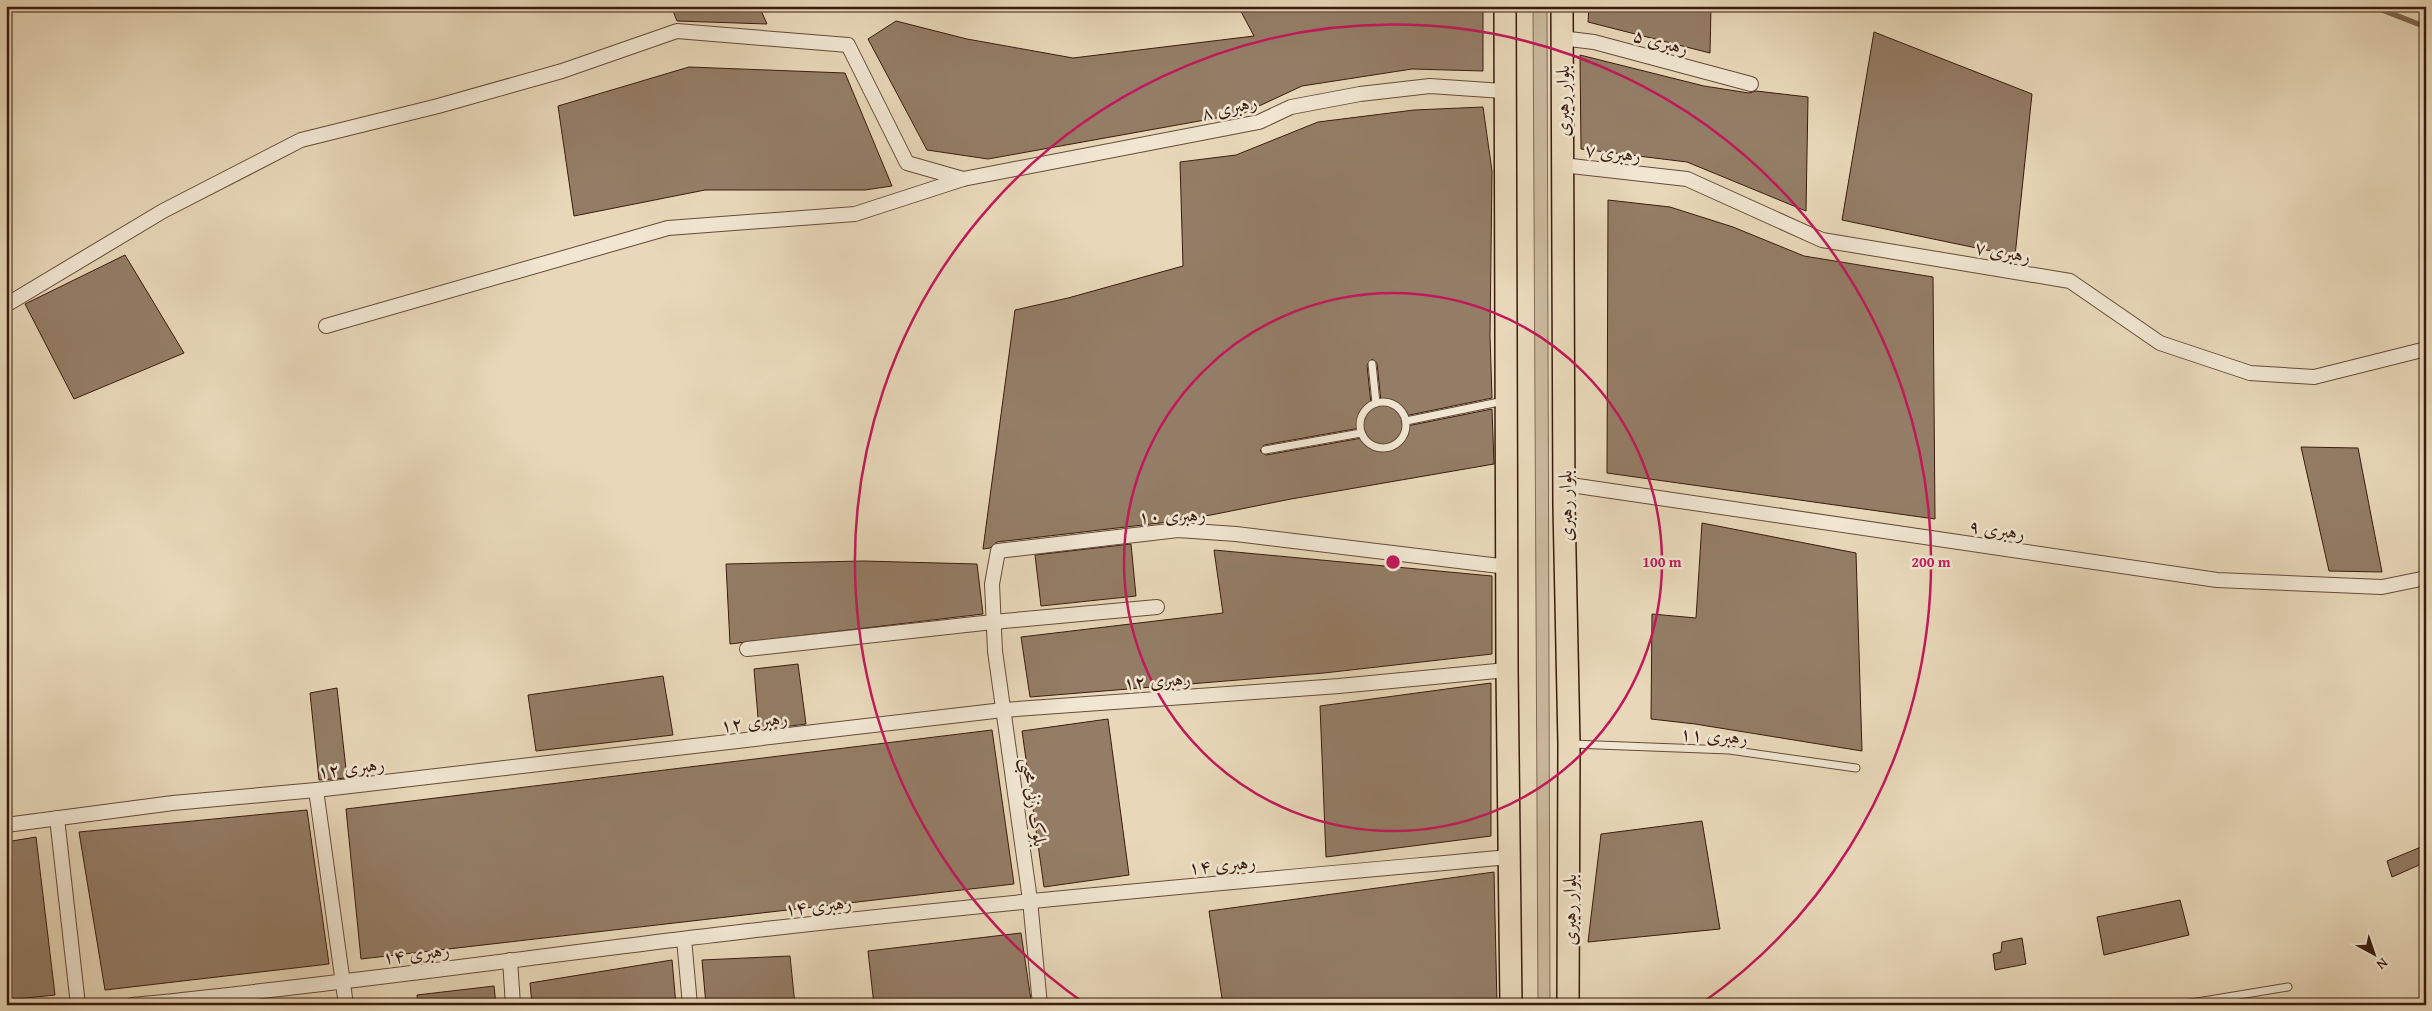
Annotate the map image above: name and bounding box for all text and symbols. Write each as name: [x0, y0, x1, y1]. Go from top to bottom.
street label: رهبری ۵: [1630, 20, 1692, 62]
street label: بلوار رهبری: [1548, 65, 1576, 137]
street label: رهبری ۸: [1198, 87, 1260, 127]
street label: رهبری ۷: [1583, 135, 1643, 169]
street label: رهبری ۷: [1973, 232, 2033, 270]
street label: بلوار رهبری: [1550, 470, 1580, 542]
street label: رهبری ۱۰: [1138, 500, 1206, 530]
street label: رهبری ۹: [1967, 511, 2027, 547]
text: 100 m: [1642, 551, 1682, 572]
text: 200 m: [1911, 551, 1951, 572]
centre of rings: [1384, 553, 1402, 571]
street label: رهبری ۱۲: [1122, 664, 1192, 696]
street label: رهبری ۱۲: [719, 703, 789, 739]
street label: رهبری ۱۱: [1679, 719, 1749, 751]
street label: رهبری ۱۲: [316, 749, 386, 785]
street label: بلوک زنی محبی: [1013, 756, 1055, 849]
street label: رهبری ۱۴: [1187, 847, 1257, 881]
street label: بلوار رهبری: [1555, 874, 1583, 946]
street label: رهبری ۱۴: [783, 888, 853, 922]
north arrow: [2350, 928, 2400, 978]
street label: رهبری ۱۴: [381, 935, 451, 971]
text: N: [2372, 953, 2392, 975]

